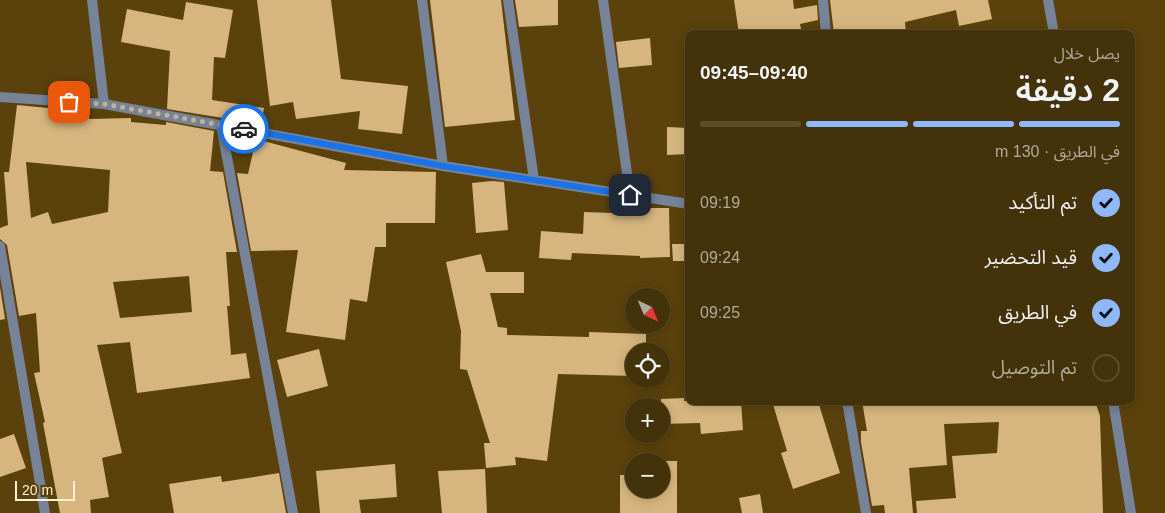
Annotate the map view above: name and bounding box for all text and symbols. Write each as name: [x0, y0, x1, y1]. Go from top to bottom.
text: يصل خلال: [1054, 45, 1120, 62]
text: 09:40–09:45: [700, 62, 808, 83]
text: 2 دقيقة: [1016, 72, 1120, 108]
pin: [48, 81, 90, 123]
icon: bag: [55, 88, 83, 116]
courier: [219, 104, 269, 154]
icon: car: [230, 115, 258, 143]
text: في الطريق · 130 m: [995, 143, 1120, 160]
pin: [609, 174, 651, 216]
icon: home: [616, 181, 644, 209]
icon: check: [1092, 189, 1120, 217]
text: تم التأكيد: [1008, 192, 1077, 213]
text: 09:19: [700, 194, 740, 211]
icon: check: [1092, 244, 1120, 272]
text: قيد التحضير: [985, 247, 1077, 268]
text: 09:24: [700, 249, 740, 266]
north arrow: [625, 288, 670, 332]
map controls: [625, 288, 670, 498]
icon: check: [1092, 299, 1120, 327]
text: في الطريق: [998, 302, 1077, 323]
text: 09:25: [700, 304, 740, 321]
button: locate: [625, 343, 670, 388]
text: تم التوصيل: [992, 357, 1077, 378]
button: +: [625, 398, 670, 443]
button: −: [625, 453, 670, 498]
scale bar: [15, 478, 75, 501]
text: 20 m: [22, 482, 53, 498]

